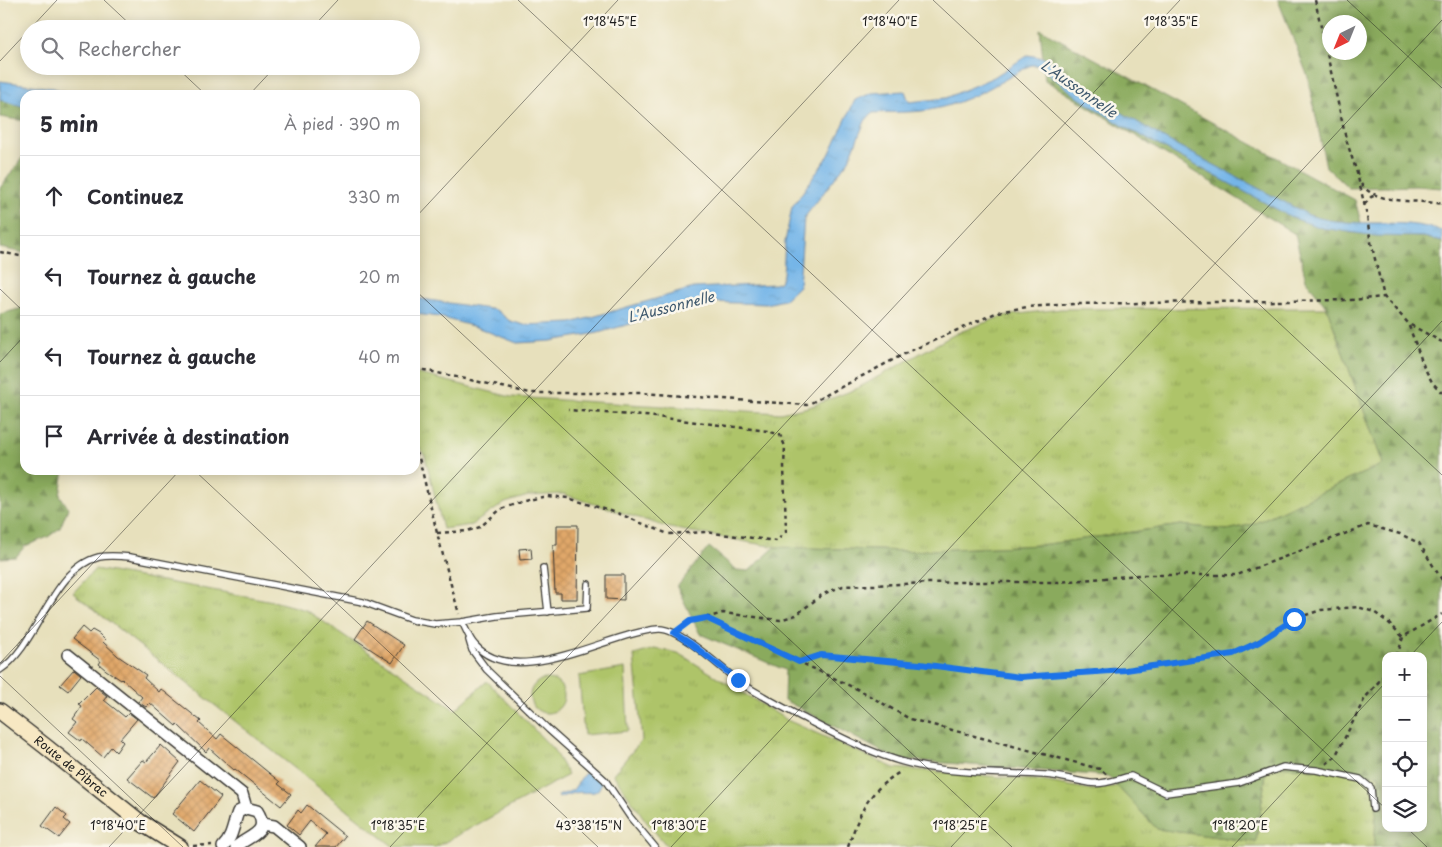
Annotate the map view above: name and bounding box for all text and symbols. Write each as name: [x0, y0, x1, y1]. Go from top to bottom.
text: 1°18'45"E: [583, 12, 637, 30]
text: 1°18'40"E: [862, 12, 918, 30]
text: 1°18'35"E: [1144, 12, 1198, 30]
north arrow: [1322, 15, 1367, 60]
search box: [20, 20, 420, 75]
icon: search: [38, 34, 66, 62]
text: Rechercher: [78, 34, 181, 62]
water label: L'Aussonnelle: [1037, 55, 1123, 123]
text: 5 min: [40, 107, 98, 139]
text: À pied · 390 m: [284, 111, 400, 135]
icon: ahead: [40, 182, 68, 210]
text: Continuez: [87, 182, 184, 210]
text: 330 m: [347, 184, 400, 208]
icon: left: [40, 262, 68, 290]
text: Tournez à gauche: [87, 262, 256, 290]
text: 20 m: [359, 264, 400, 288]
water label: L'Aussonnelle: [625, 285, 718, 327]
icon: left: [40, 342, 68, 370]
text: Tournez à gauche: [87, 342, 256, 370]
text: 40 m: [358, 344, 400, 368]
icon: arrive: [40, 422, 68, 450]
text: Arrivée à destination: [87, 422, 290, 450]
route start: [1283, 608, 1306, 631]
map controls: [1382, 652, 1427, 832]
button: +: [1382, 652, 1427, 697]
route end: [727, 669, 750, 692]
button: −: [1382, 697, 1427, 742]
street label: Route de Pibrac: [31, 731, 112, 801]
button: locate: [1382, 742, 1427, 787]
button: layers: [1382, 787, 1427, 832]
text: 1°18'40"E: [90, 816, 146, 834]
text: 1°18'35"E: [371, 816, 425, 834]
text: 43°38'15"N: [556, 816, 622, 834]
text: 1°18'30"E: [651, 816, 707, 834]
text: 1°18'25"E: [933, 816, 987, 834]
text: 1°18'20"E: [1212, 816, 1268, 834]

